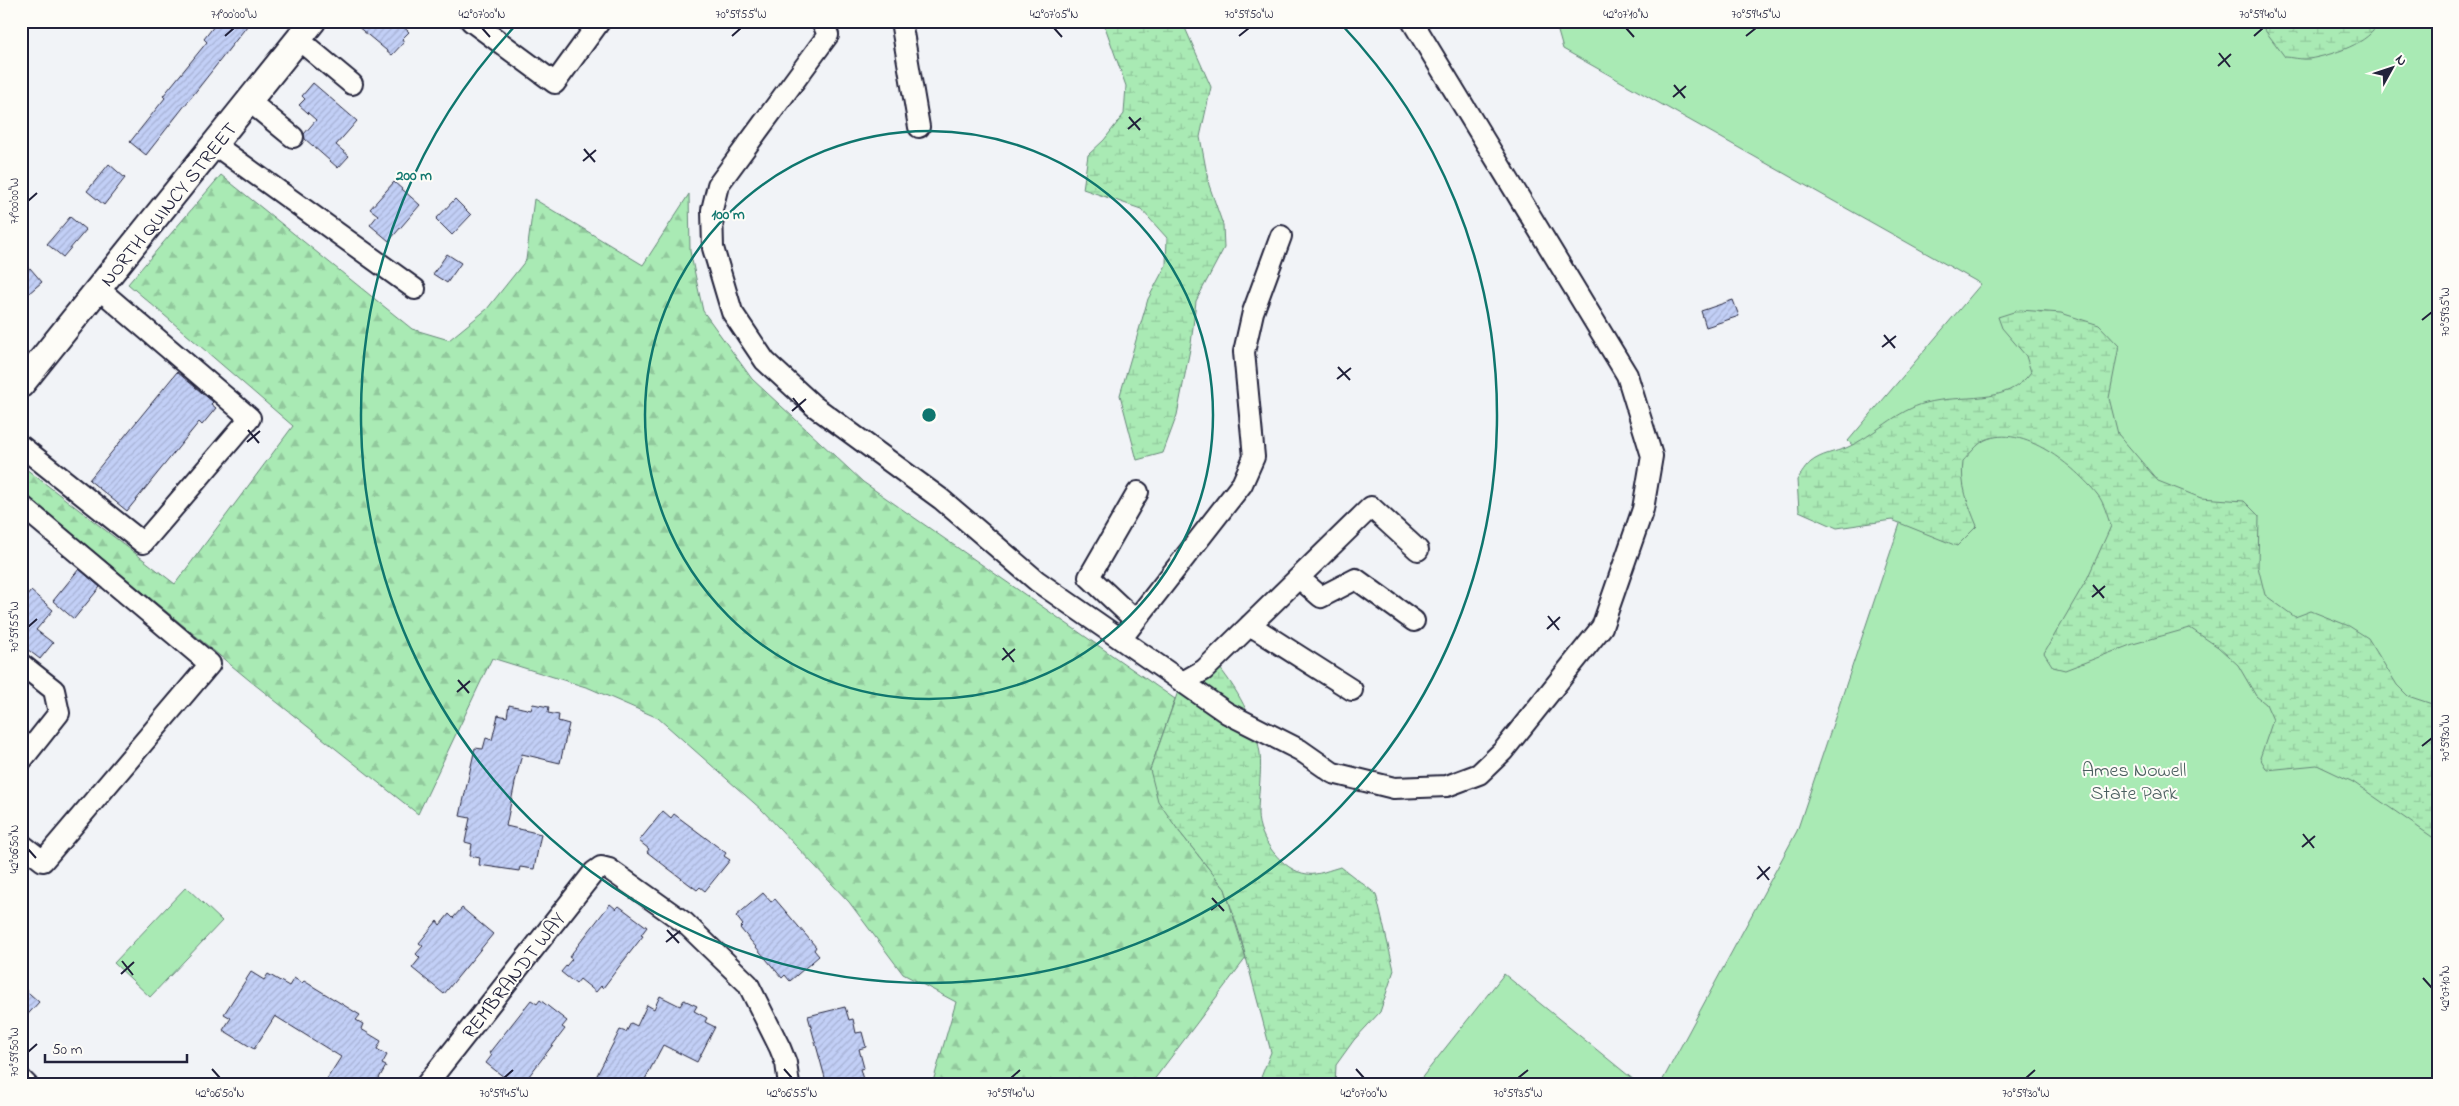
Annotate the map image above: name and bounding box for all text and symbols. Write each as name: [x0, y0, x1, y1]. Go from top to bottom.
text: 71°00'00"W: [211, 6, 257, 24]
text: 42°07'00"N: [459, 6, 505, 24]
text: 70°59'55"W: [716, 6, 766, 24]
text: 42°07'05"N: [1030, 6, 1078, 24]
text: 70°59'50"W: [1224, 6, 1274, 24]
text: 42°07'10"N: [1603, 6, 1649, 24]
text: 70°59'45"W: [1732, 6, 1781, 24]
text: 70°59'40"W: [2239, 6, 2287, 24]
north arrow: [2366, 42, 2416, 92]
text: N: [2390, 50, 2412, 71]
street label: NORTH QUINCY STREET: [94, 117, 246, 294]
text: 200 m: [395, 165, 432, 187]
text: 71°00'00"W: [6, 178, 24, 224]
text: 100 m: [711, 204, 745, 226]
text: 70°59'35"W: [2437, 287, 2455, 337]
centre of rings: [920, 406, 938, 424]
text: 70°59'55"W: [6, 602, 24, 652]
text: 70°59'30"W: [2437, 714, 2455, 762]
park label: Ames Nowell State Park: [2082, 757, 2186, 809]
text: 42°06'50"N: [6, 825, 24, 873]
street label: REMBRANDT WAY: [456, 907, 574, 1046]
text: 42°07'10"N: [2437, 965, 2455, 1011]
text: 70°59'50"W: [6, 1027, 24, 1077]
scale bar: [45, 1031, 188, 1063]
text: 50 m: [52, 1039, 83, 1061]
text: 42°06'50"N: [196, 1085, 244, 1103]
text: 70°59'45"W: [480, 1085, 529, 1103]
text: 42°06'55"N: [767, 1085, 817, 1103]
text: 70°59'40"W: [987, 1085, 1035, 1103]
text: 42°07'00"N: [1341, 1085, 1387, 1103]
text: 70°59'35"W: [1493, 1085, 1543, 1103]
text: 70°59'30"W: [2002, 1085, 2050, 1103]

